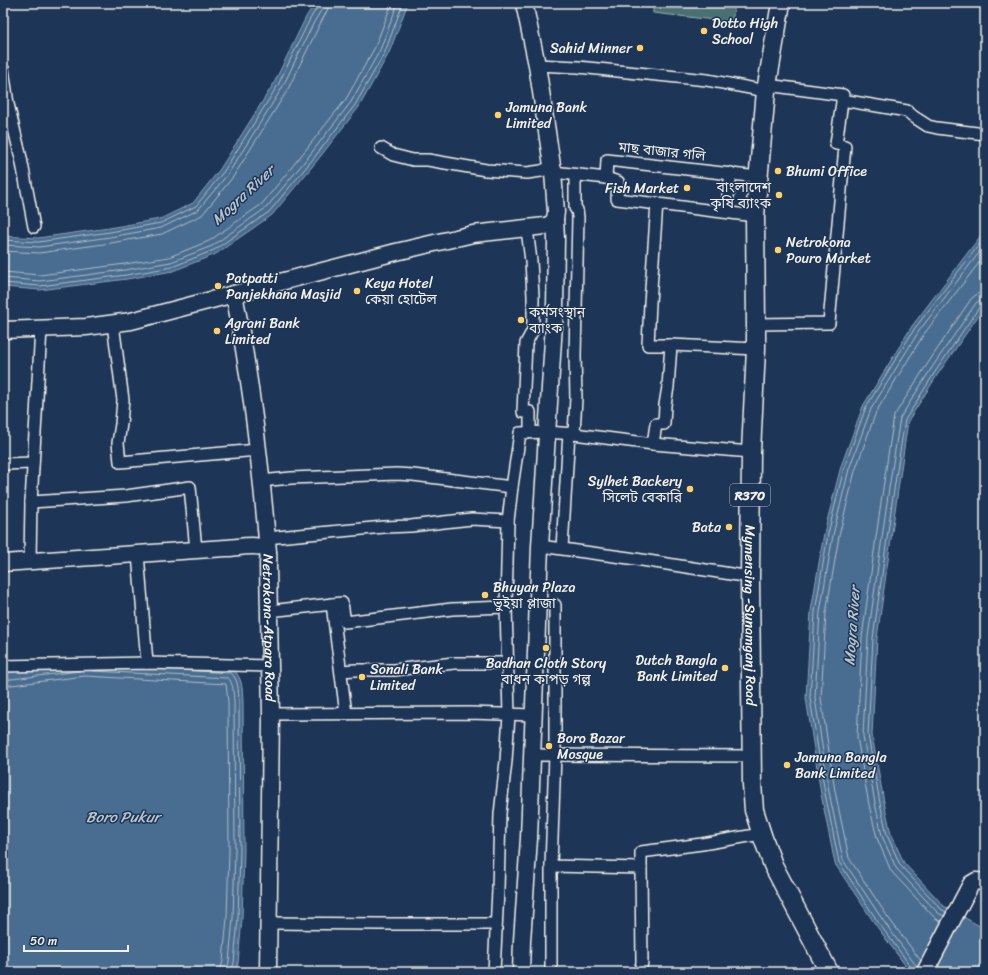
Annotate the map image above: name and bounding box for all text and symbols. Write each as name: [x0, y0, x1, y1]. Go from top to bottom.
place label: Dotto High School: [712, 11, 778, 52]
marker: Dotto High School: [699, 26, 709, 36]
place label: Sahid Minner: [550, 36, 633, 61]
marker: Sahid Minner: [635, 43, 645, 53]
place label: Jamuna Bank Limited: [505, 95, 588, 136]
marker: Jamuna Bank Limited: [493, 110, 503, 120]
street label: মাছ বাজার গলি: [616, 134, 707, 169]
water label: Mogra River: [205, 157, 283, 231]
place label: Bhumi Office: [786, 159, 867, 184]
marker: Bhumi Office: [773, 166, 783, 176]
place label: বাংলাদেশ কৃষি ব্যাংক: [709, 175, 772, 216]
place label: Fish Market: [605, 176, 679, 201]
marker: Fish Market: [682, 183, 692, 193]
marker: বাংলাদেশ কৃষি ব্যাংক: [774, 190, 784, 200]
place label: Netrokona Pouro Market: [786, 230, 871, 271]
marker: Netrokona Pouro Market: [773, 245, 783, 255]
place label: Patpatti Panjekhana Masjid: [226, 266, 342, 307]
place label: Keya Hotel কেয়া হোটেল: [365, 271, 437, 312]
marker: Patpatti Panjekhana Masjid: [213, 281, 223, 291]
marker: Keya Hotel কেয়া হোটেল: [352, 286, 362, 296]
place label: কর্মসংস্থান ব্যাংক: [528, 300, 586, 341]
place label: Agrani Bank Limited: [224, 311, 301, 352]
marker: কর্মসংস্থান ব্যাংক: [516, 315, 526, 325]
marker: Agrani Bank Limited: [212, 326, 222, 336]
place label: Sylhet Backery সিলেট বেকারি: [588, 469, 683, 510]
marker: Sylhet Backery সিলেট বেকারি: [685, 484, 695, 494]
road number: R370: [730, 484, 770, 506]
place label: Bata: [692, 515, 722, 540]
marker: Bata: [724, 522, 734, 532]
street label: Mymensing -Sunamganj Road: [737, 525, 763, 707]
street label: Netrokona-Atpara Road: [255, 553, 283, 703]
place label: Bhuyan Plaza ভুইয়া প্লাজা: [492, 575, 575, 616]
water label: Mogra River: [836, 583, 868, 666]
marker: Bhuyan Plaza ভুইয়া প্লাজা: [480, 590, 490, 600]
marker: Badhan Cloth Story বাধন কাপড় গল্প: [541, 643, 551, 653]
place label: Dutch Bangla Bank Limited: [635, 648, 719, 689]
place label: Badhan Cloth Story বাধন কাপড় গল্প: [486, 651, 607, 692]
place label: Sonali Bank Limited: [370, 657, 443, 698]
marker: Dutch Bangla Bank Limited: [720, 663, 730, 673]
marker: Sonali Bank Limited: [357, 672, 367, 682]
place label: Boro Bazar Mosque: [557, 726, 626, 767]
marker: Boro Bazar Mosque: [544, 741, 554, 751]
place label: Jamuna Bangla Bank Limited: [794, 745, 888, 786]
marker: Jamuna Bangla Bank Limited: [782, 760, 792, 770]
water label: Boro Pukur: [86, 804, 163, 830]
scale bar: [24, 927, 128, 953]
text: 50 m: [30, 930, 57, 952]

